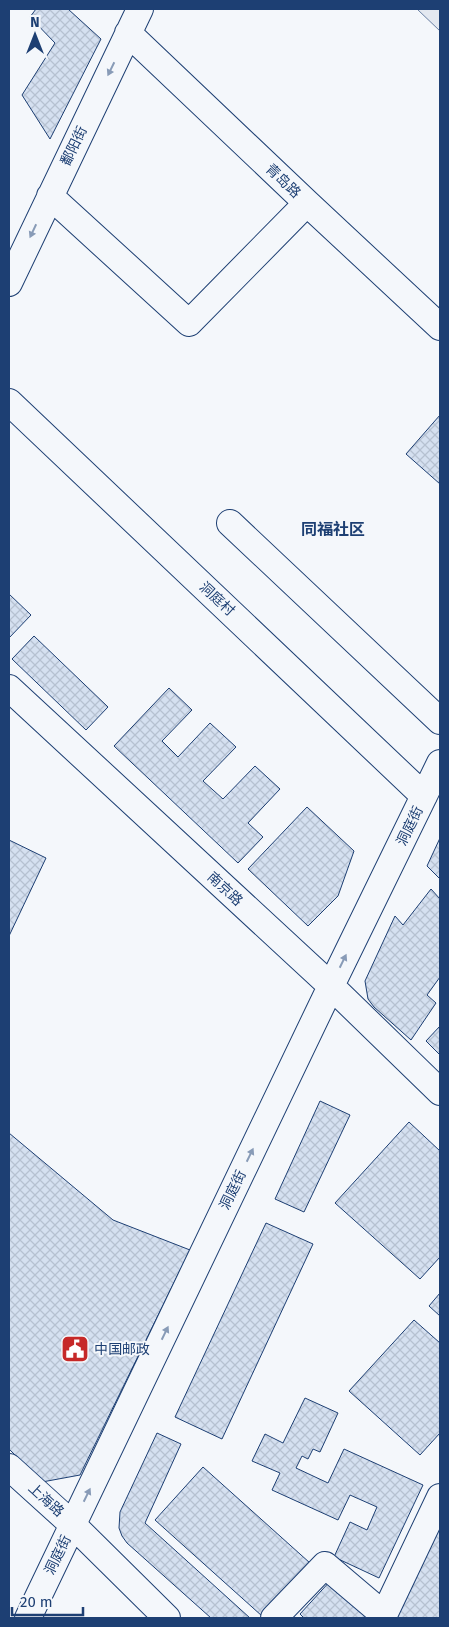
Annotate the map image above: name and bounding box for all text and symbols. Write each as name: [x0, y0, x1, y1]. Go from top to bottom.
north arrow: [10, 10, 60, 60]
text: N: [30, 14, 40, 31]
one-way arrow: [107, 61, 115, 76]
street label: 鄱阳街: [57, 123, 91, 169]
street label: 青岛路: [262, 160, 304, 202]
one-way arrow: [29, 224, 37, 238]
district label: 同福社区: [301, 520, 365, 539]
street label: 洞庭村: [196, 578, 238, 620]
street label: 洞庭街: [393, 803, 427, 849]
street label: 南京路: [204, 868, 246, 910]
one-way arrow: [339, 954, 347, 968]
one-way arrow: [246, 1148, 254, 1162]
street label: 洞庭街: [216, 1167, 250, 1213]
one-way arrow: [161, 1326, 169, 1340]
public building icon: 中国邮政: [60, 1334, 90, 1364]
place label: 中国邮政: [94, 1341, 150, 1358]
street label: 上海路: [25, 1480, 67, 1520]
one-way arrow: [83, 1488, 91, 1503]
street label: 洞庭街: [41, 1532, 75, 1578]
scale bar: [12, 1584, 84, 1616]
text: 20 m: [20, 1593, 53, 1611]

